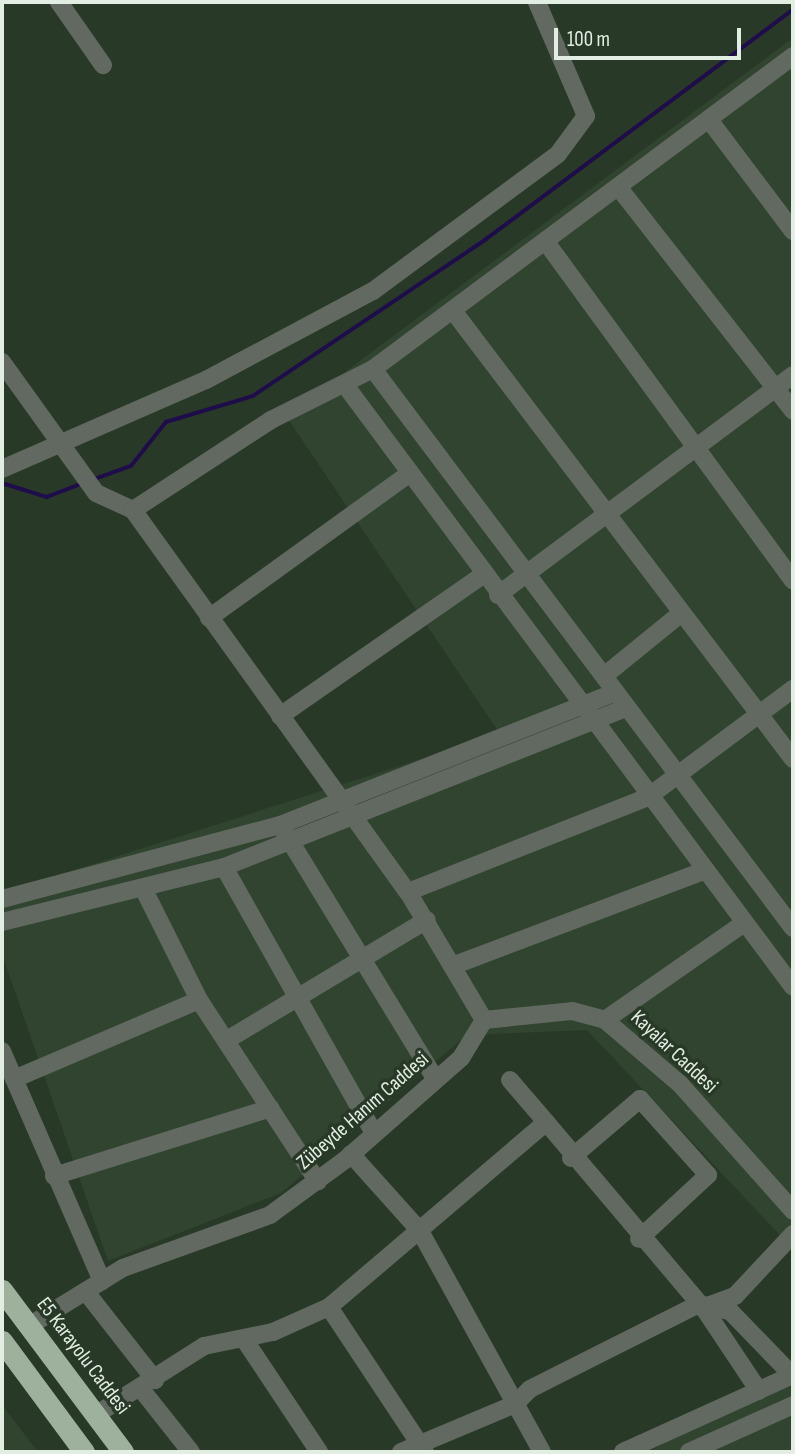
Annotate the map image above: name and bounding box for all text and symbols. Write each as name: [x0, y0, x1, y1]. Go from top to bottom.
scale bar: [557, 14, 744, 58]
text: 100 m: [567, 27, 610, 52]
street label: Kayalar Caddesi: [625, 1005, 723, 1099]
street label: Zübeyde Hanım Caddesi: [292, 1047, 434, 1175]
street label: E5 Karayolu Caddesi: [31, 1293, 135, 1419]

